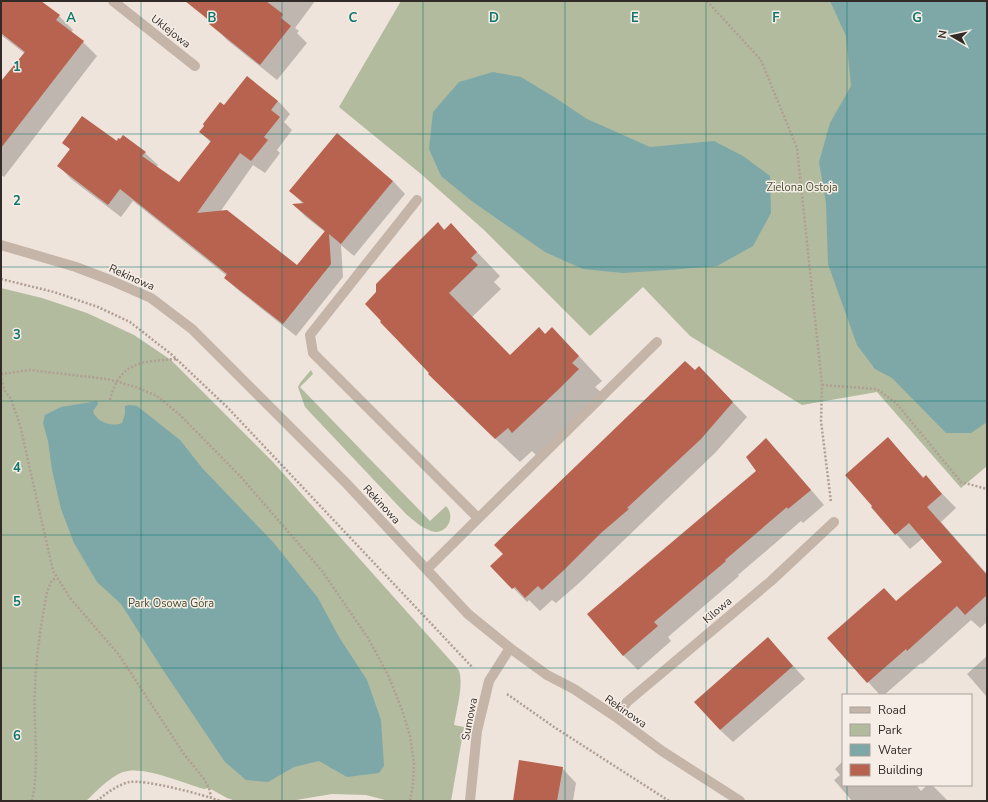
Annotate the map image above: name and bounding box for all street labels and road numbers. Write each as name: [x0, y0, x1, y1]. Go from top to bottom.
street label: Uklejowa: [148, 11, 194, 52]
street label: Rekinowa: [107, 261, 157, 294]
street label: Rekinowa: [360, 482, 404, 527]
street label: Kilowa: [700, 594, 735, 627]
street label: Rekinowa: [602, 691, 650, 732]
street label: Sumowa: [458, 696, 481, 742]

